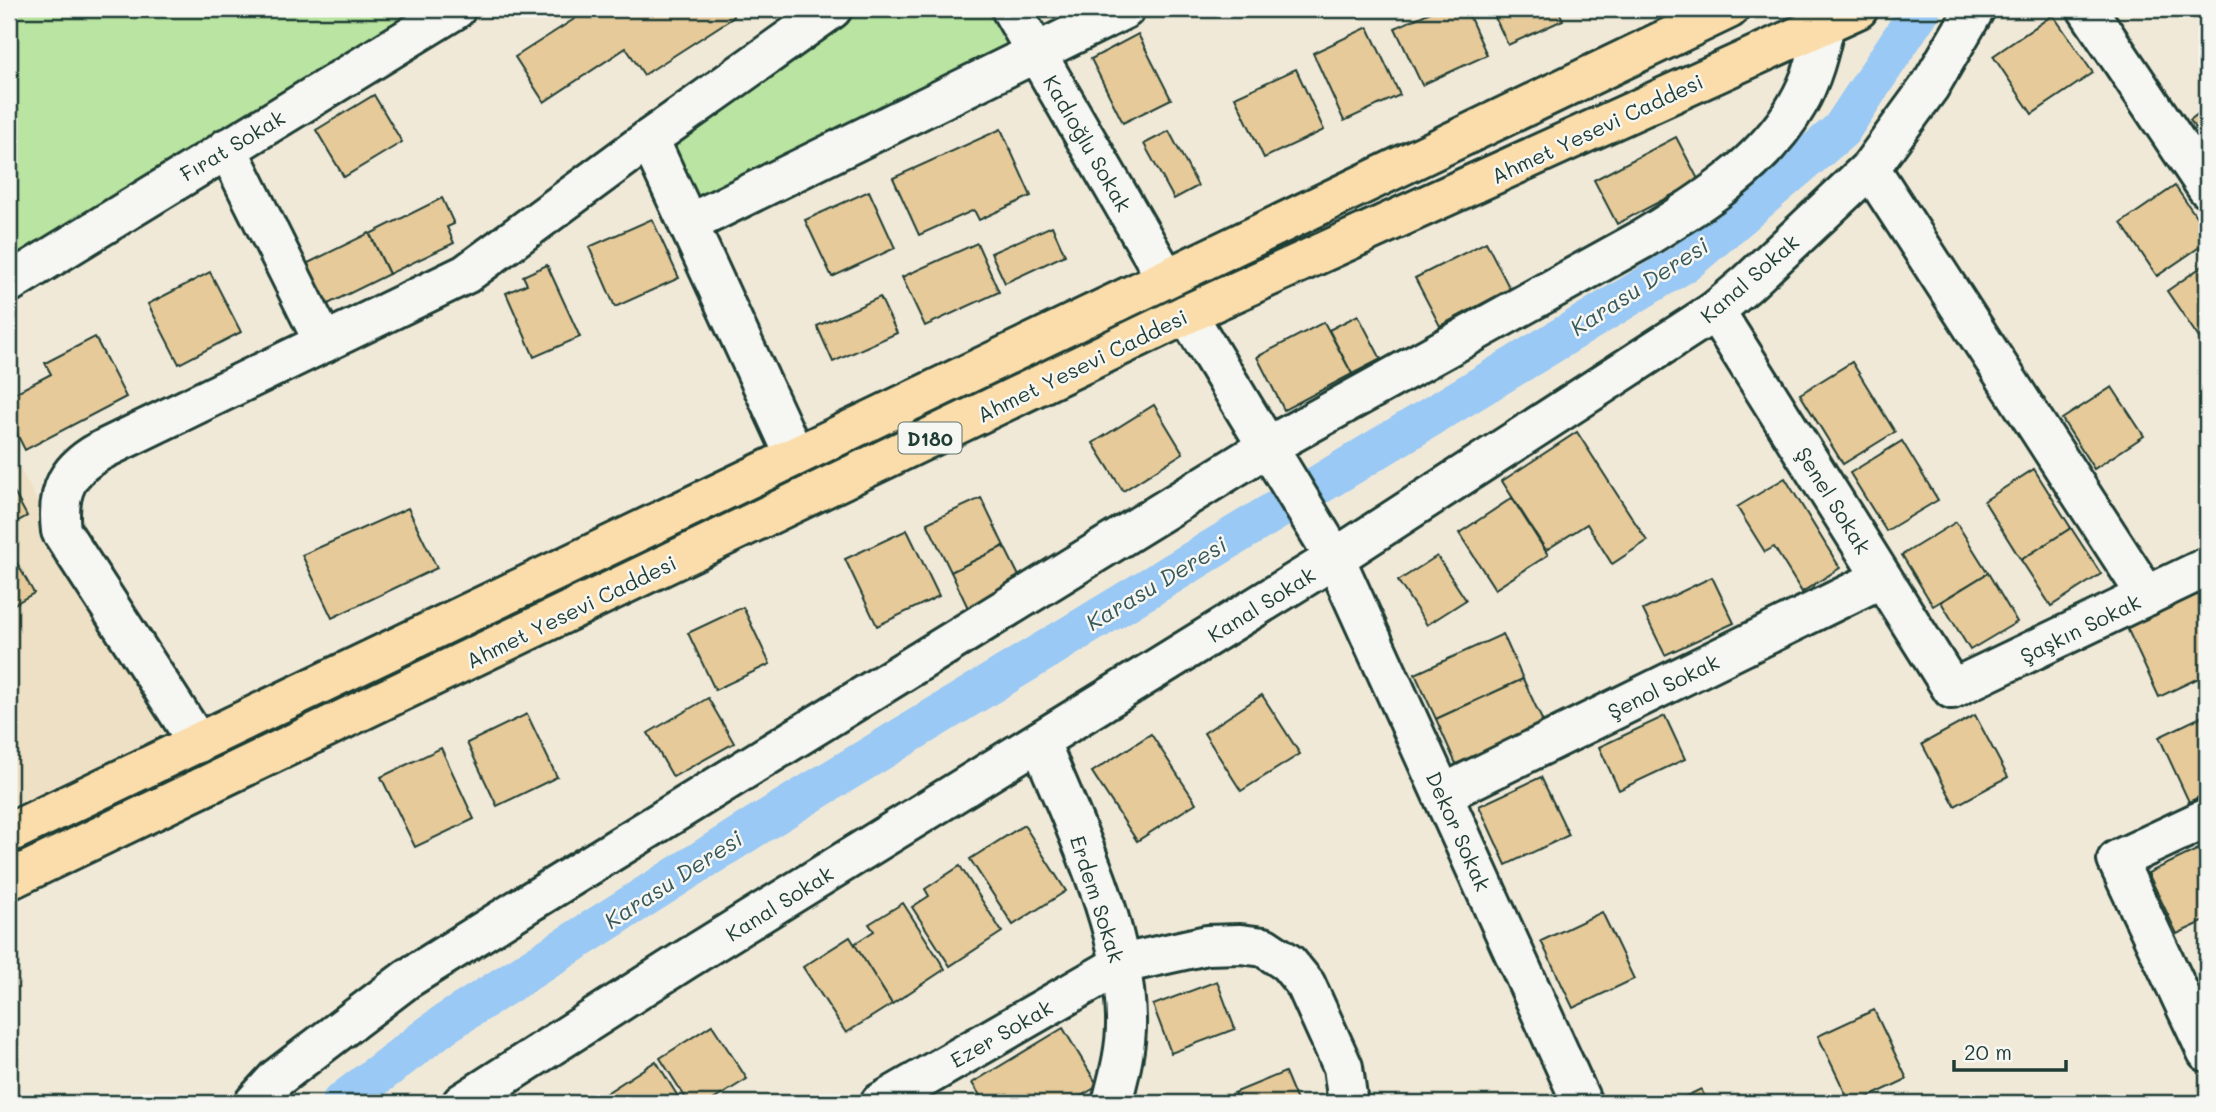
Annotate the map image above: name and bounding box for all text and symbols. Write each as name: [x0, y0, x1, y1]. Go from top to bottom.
street label: Ahmet Yesevi Caddesi: [1487, 67, 1707, 189]
street label: Kadıoğlu Sokak: [1038, 70, 1138, 216]
street label: Fırat Sokak: [175, 103, 289, 187]
street label: Kanal Sokak: [1694, 228, 1804, 328]
water label: Karasu Deresi: [1564, 230, 1714, 342]
street label: Ahmet Yesevi Caddesi: [972, 302, 1192, 428]
road number: D180: [898, 422, 962, 453]
street label: Şenel Sokak: [1790, 441, 1878, 559]
water label: Karasu Deresi: [1080, 529, 1232, 637]
street label: Ahmet Yesevi Caddesi: [461, 548, 681, 674]
street label: Kanal Sokak: [1202, 560, 1320, 648]
street label: Şaşkın Sokak: [2015, 587, 2145, 669]
street label: Şenol Sokak: [1603, 647, 1723, 725]
street label: Dekor Sokak: [1421, 767, 1497, 895]
water label: Karasu Deresi: [598, 823, 748, 935]
street label: Erdem Sokak: [1065, 832, 1131, 966]
street label: Kanal Sokak: [720, 859, 838, 947]
street label: Ezer Sokak: [945, 993, 1057, 1073]
scale bar: [1954, 1028, 2066, 1072]
text: 20 m: [1964, 1038, 2012, 1065]

